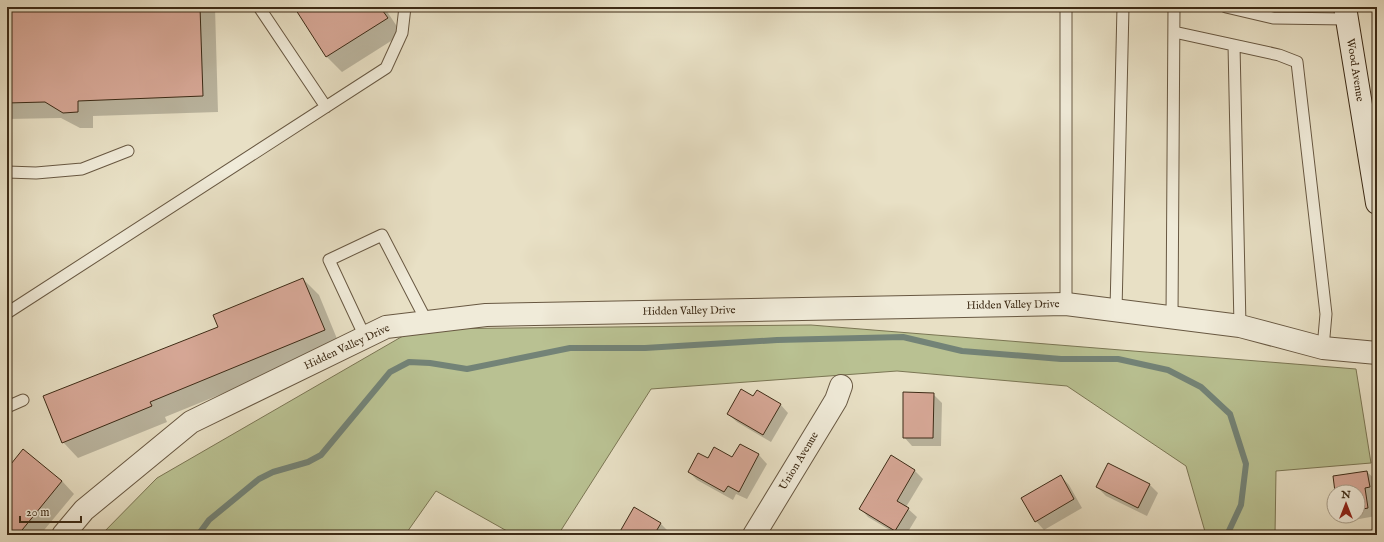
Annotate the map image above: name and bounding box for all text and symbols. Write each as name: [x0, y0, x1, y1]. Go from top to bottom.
street label: Wood Avenue: [1343, 37, 1367, 103]
street label: Hidden Valley Drive: [966, 297, 1060, 313]
street label: Hidden Valley Drive: [642, 303, 736, 319]
street label: Hidden Valley Drive: [302, 321, 392, 373]
street label: Union Avenue: [776, 429, 822, 493]
north arrow: [1326, 484, 1366, 524]
text: N: [1340, 488, 1351, 502]
scale bar: [20, 498, 81, 524]
text: 20 m: [26, 505, 49, 520]

